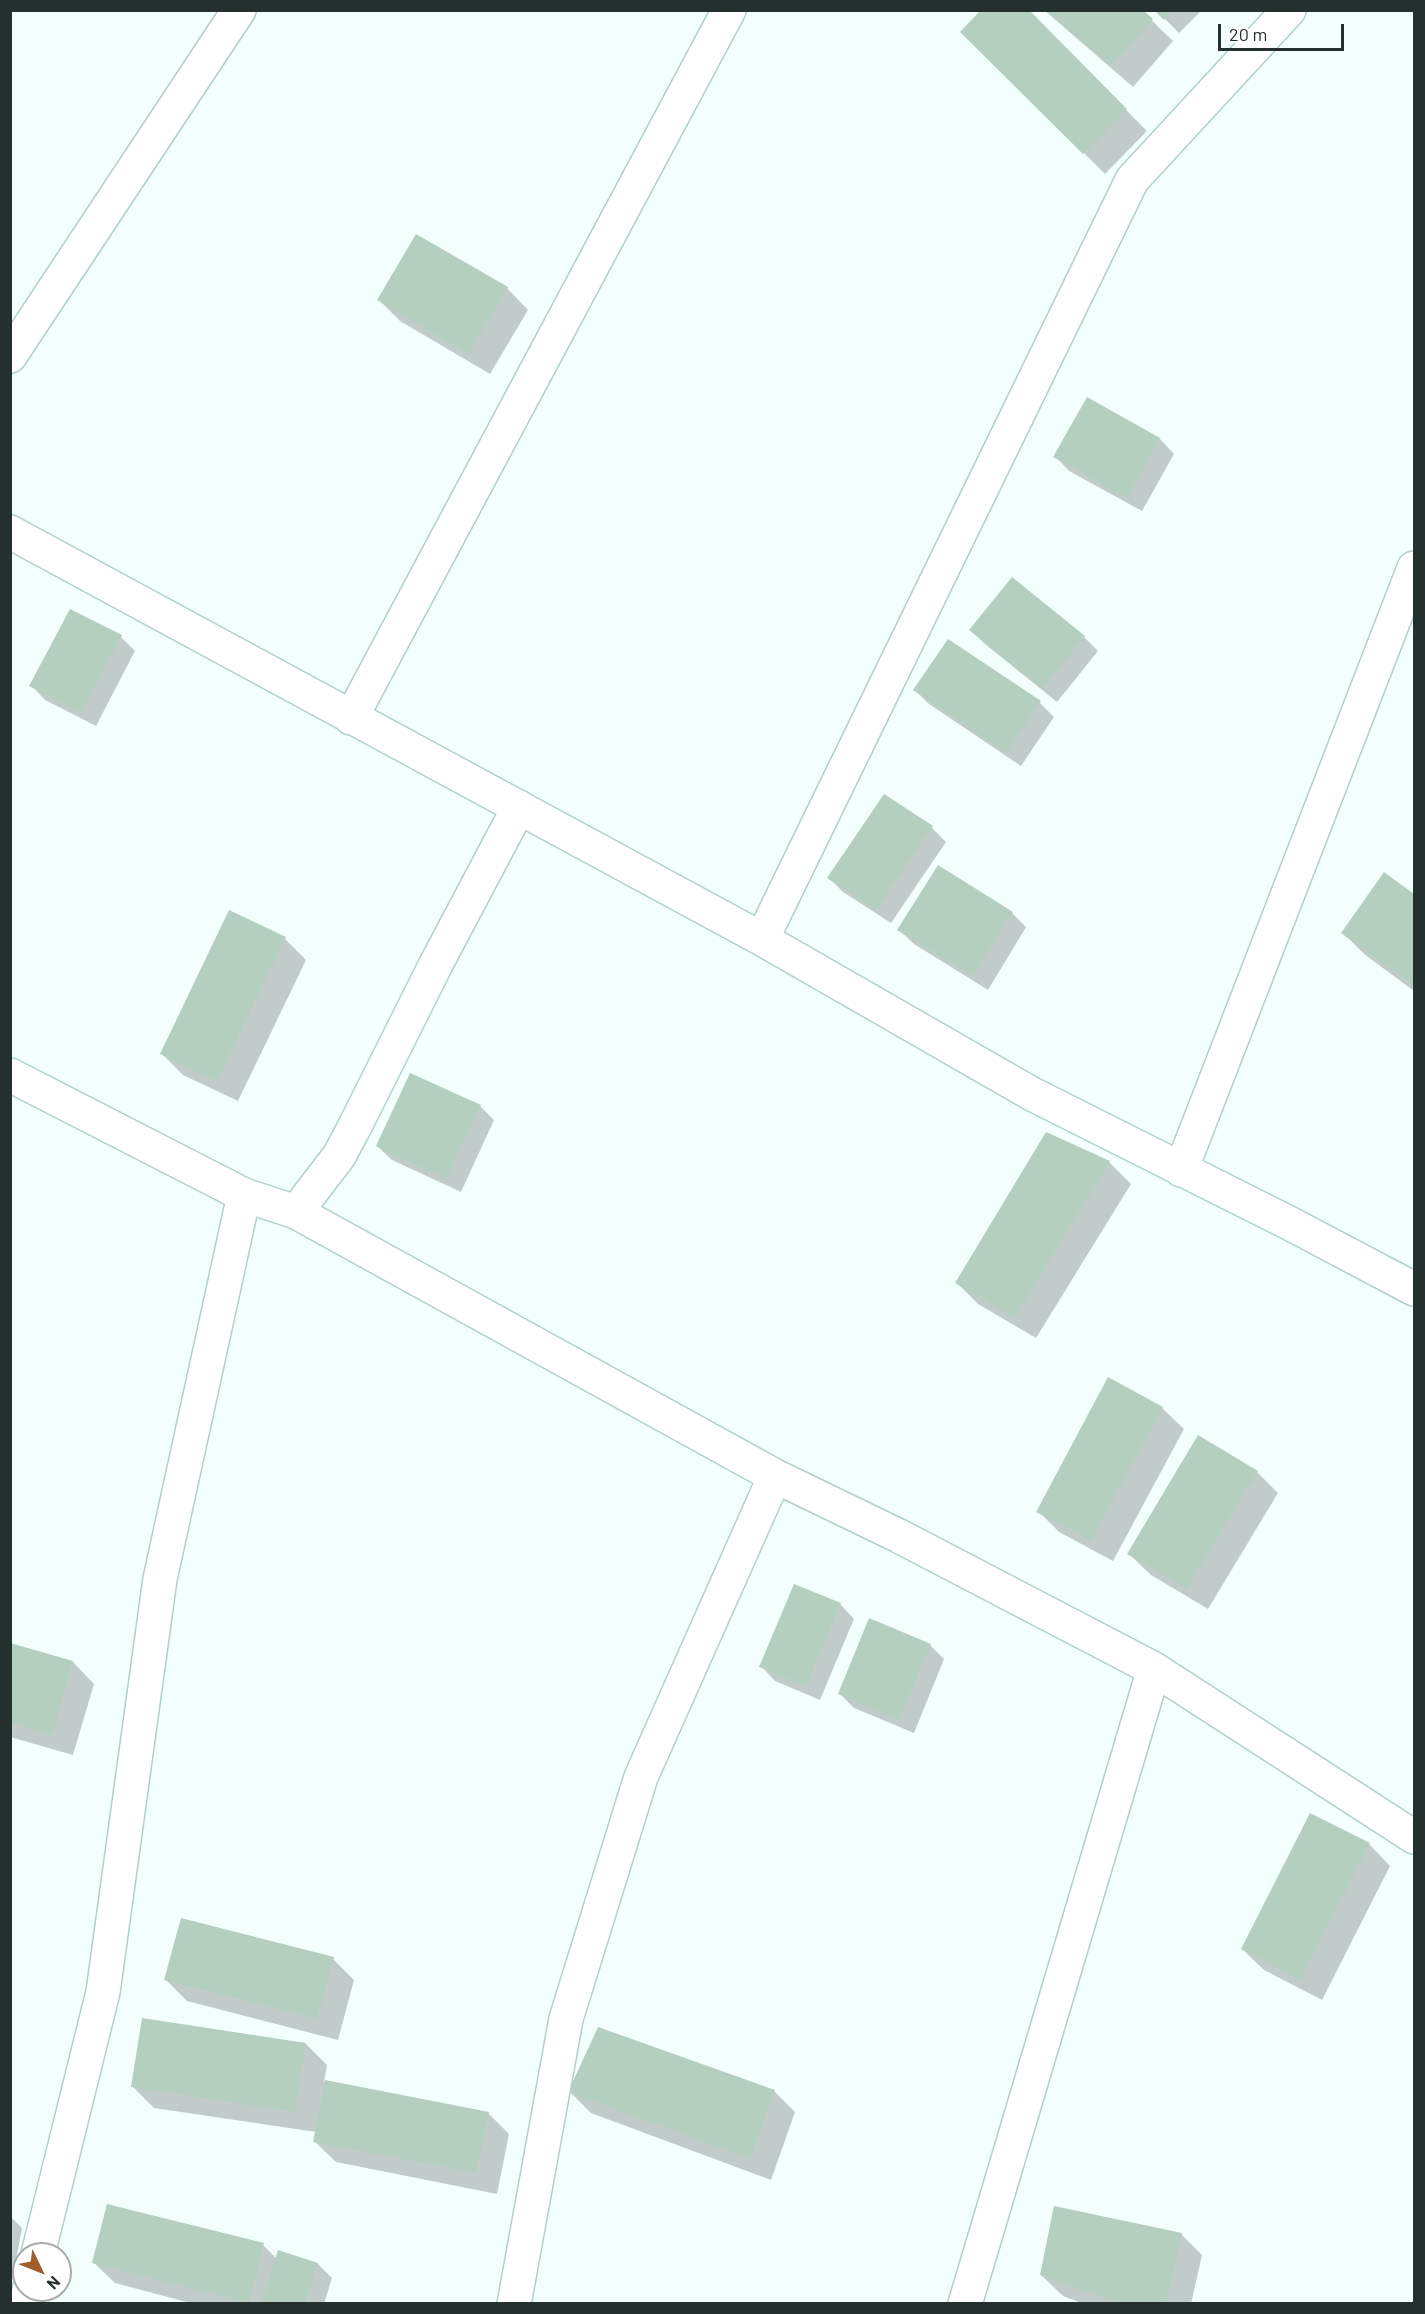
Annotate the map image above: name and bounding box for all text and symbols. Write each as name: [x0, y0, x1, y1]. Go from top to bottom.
scale bar: [1221, 12, 1347, 50]
text: 20 m: [1229, 23, 1267, 45]
north arrow: [12, 2242, 72, 2302]
text: N: [43, 2273, 65, 2294]

